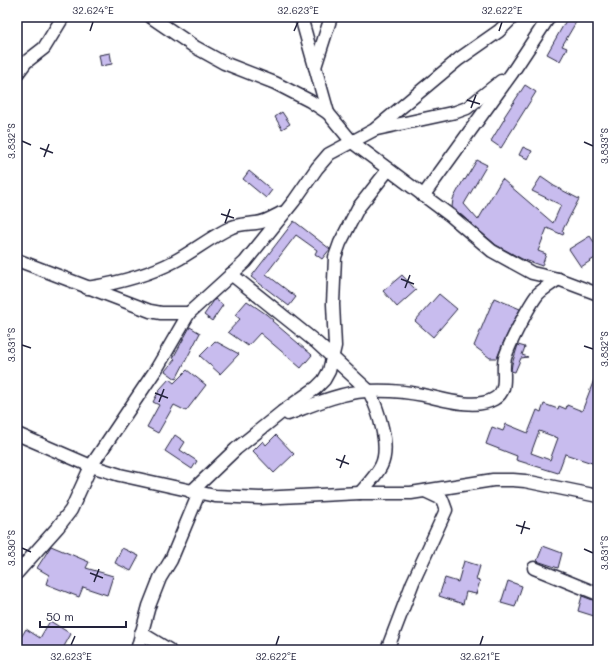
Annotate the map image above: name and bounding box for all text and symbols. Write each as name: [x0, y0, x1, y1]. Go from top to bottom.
text: 32.624°E: [72, 3, 114, 17]
text: 32.623°E: [277, 3, 319, 17]
text: 32.622°E: [481, 3, 523, 17]
text: 3.832°S: [4, 123, 18, 159]
text: 3.833°S: [597, 128, 611, 164]
text: 3.831°S: [4, 327, 18, 362]
text: 3.832°S: [597, 331, 611, 367]
text: 3.830°S: [4, 529, 18, 566]
text: 3.831°S: [597, 535, 611, 570]
scale bar: [40, 603, 126, 629]
text: 50 m: [46, 608, 74, 624]
text: 32.623°E: [50, 649, 92, 663]
text: 32.622°E: [255, 649, 297, 663]
text: 32.621°E: [460, 649, 500, 663]

